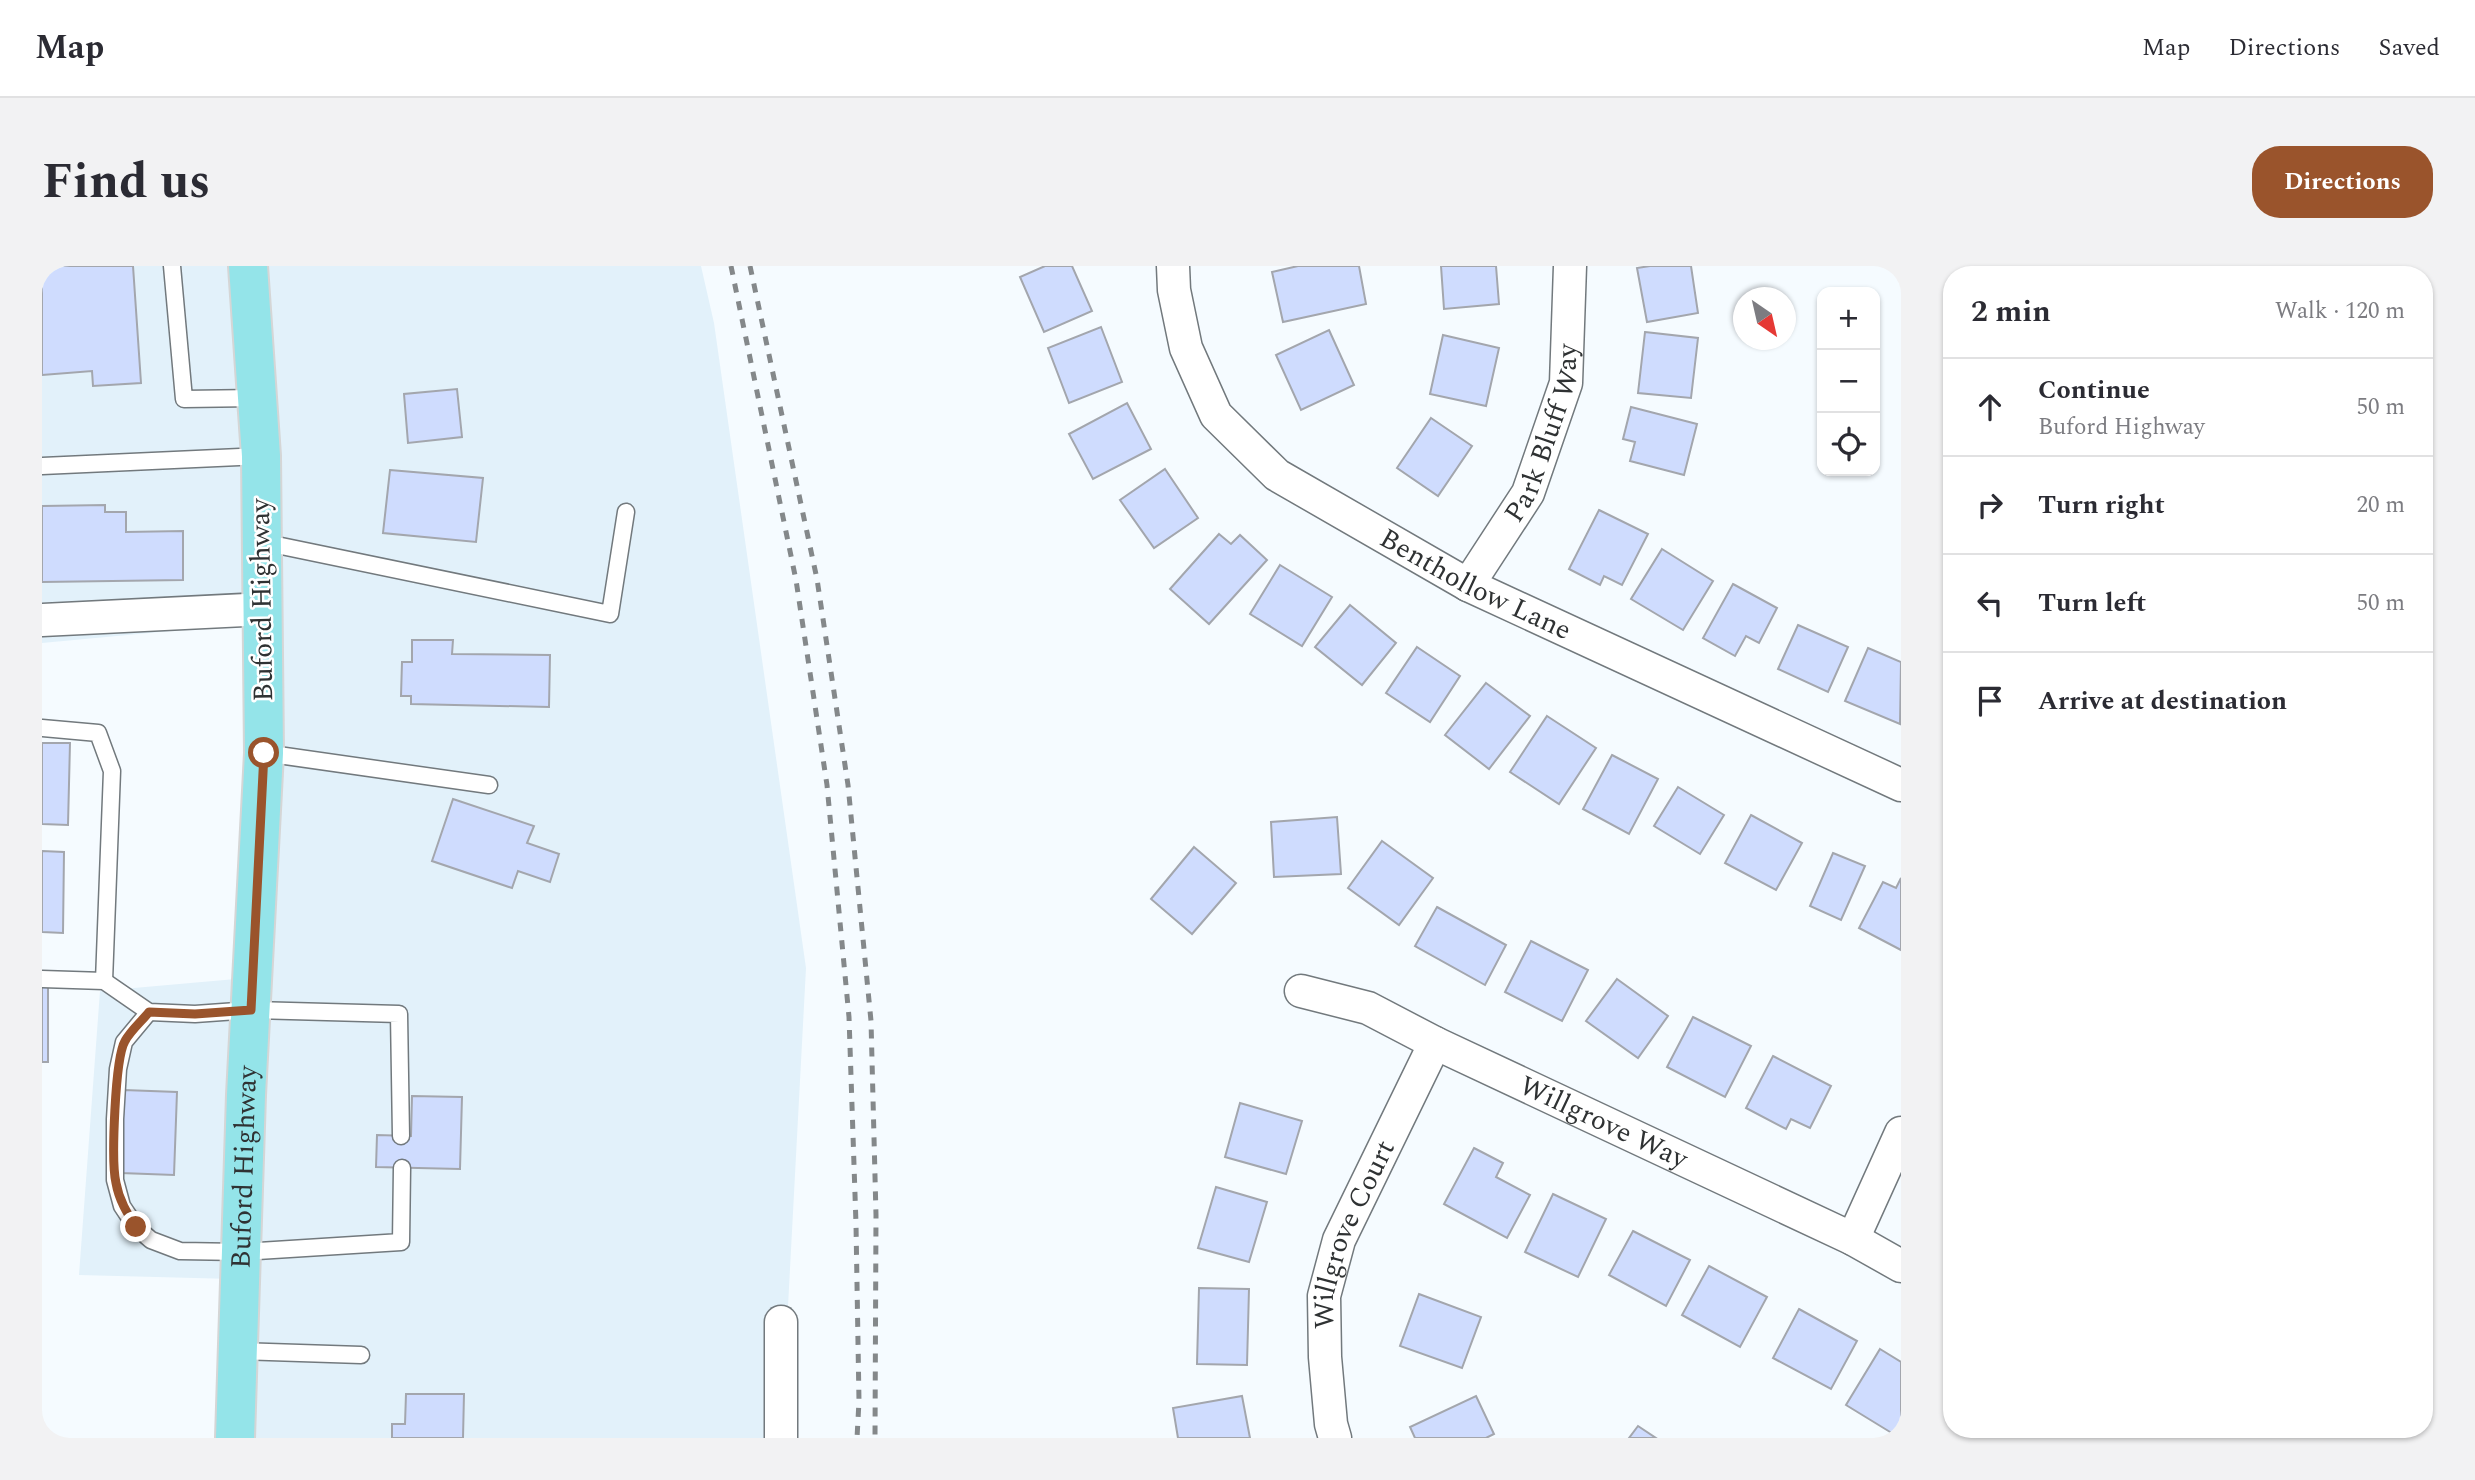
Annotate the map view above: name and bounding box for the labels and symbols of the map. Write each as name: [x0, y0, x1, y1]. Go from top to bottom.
north arrow: [1733, 287, 1796, 350]
street label: Park Bluff Way: [1493, 341, 1591, 531]
street label: Buford Highway: [239, 497, 285, 702]
street label: Benthollow Lane: [1371, 517, 1579, 651]
route start: [248, 737, 279, 768]
street label: Buford Highway: [219, 1063, 269, 1269]
street label: Willgrove Way: [1512, 1064, 1696, 1181]
street label: Willgrove Court: [1302, 1132, 1406, 1329]
route end: [120, 1211, 151, 1242]

